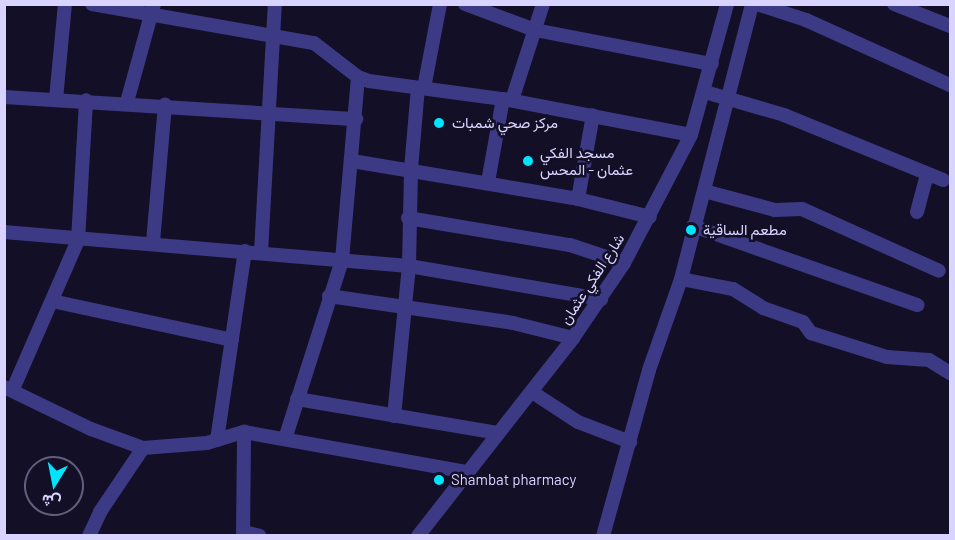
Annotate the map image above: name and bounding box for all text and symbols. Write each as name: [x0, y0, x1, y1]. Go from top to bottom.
marker: مركز صحي شمبات: [430, 114, 448, 132]
place label: مركز صحي شمبات: [452, 114, 558, 132]
place label: مسجد الفكي عثمان - المحس: [540, 143, 633, 178]
marker: مسجد الفكي عثمان - المحس: [521, 154, 535, 168]
place label: مطعم الساقية: [703, 221, 787, 239]
marker: مطعم الساقية: [684, 223, 698, 237]
street label: شارع الفكي عثمان: [556, 230, 628, 328]
north arrow: [24, 456, 84, 516]
place label: Shambat pharmacy: [451, 471, 576, 489]
marker: Shambat pharmacy: [432, 473, 446, 487]
text: ش: [40, 491, 62, 513]

